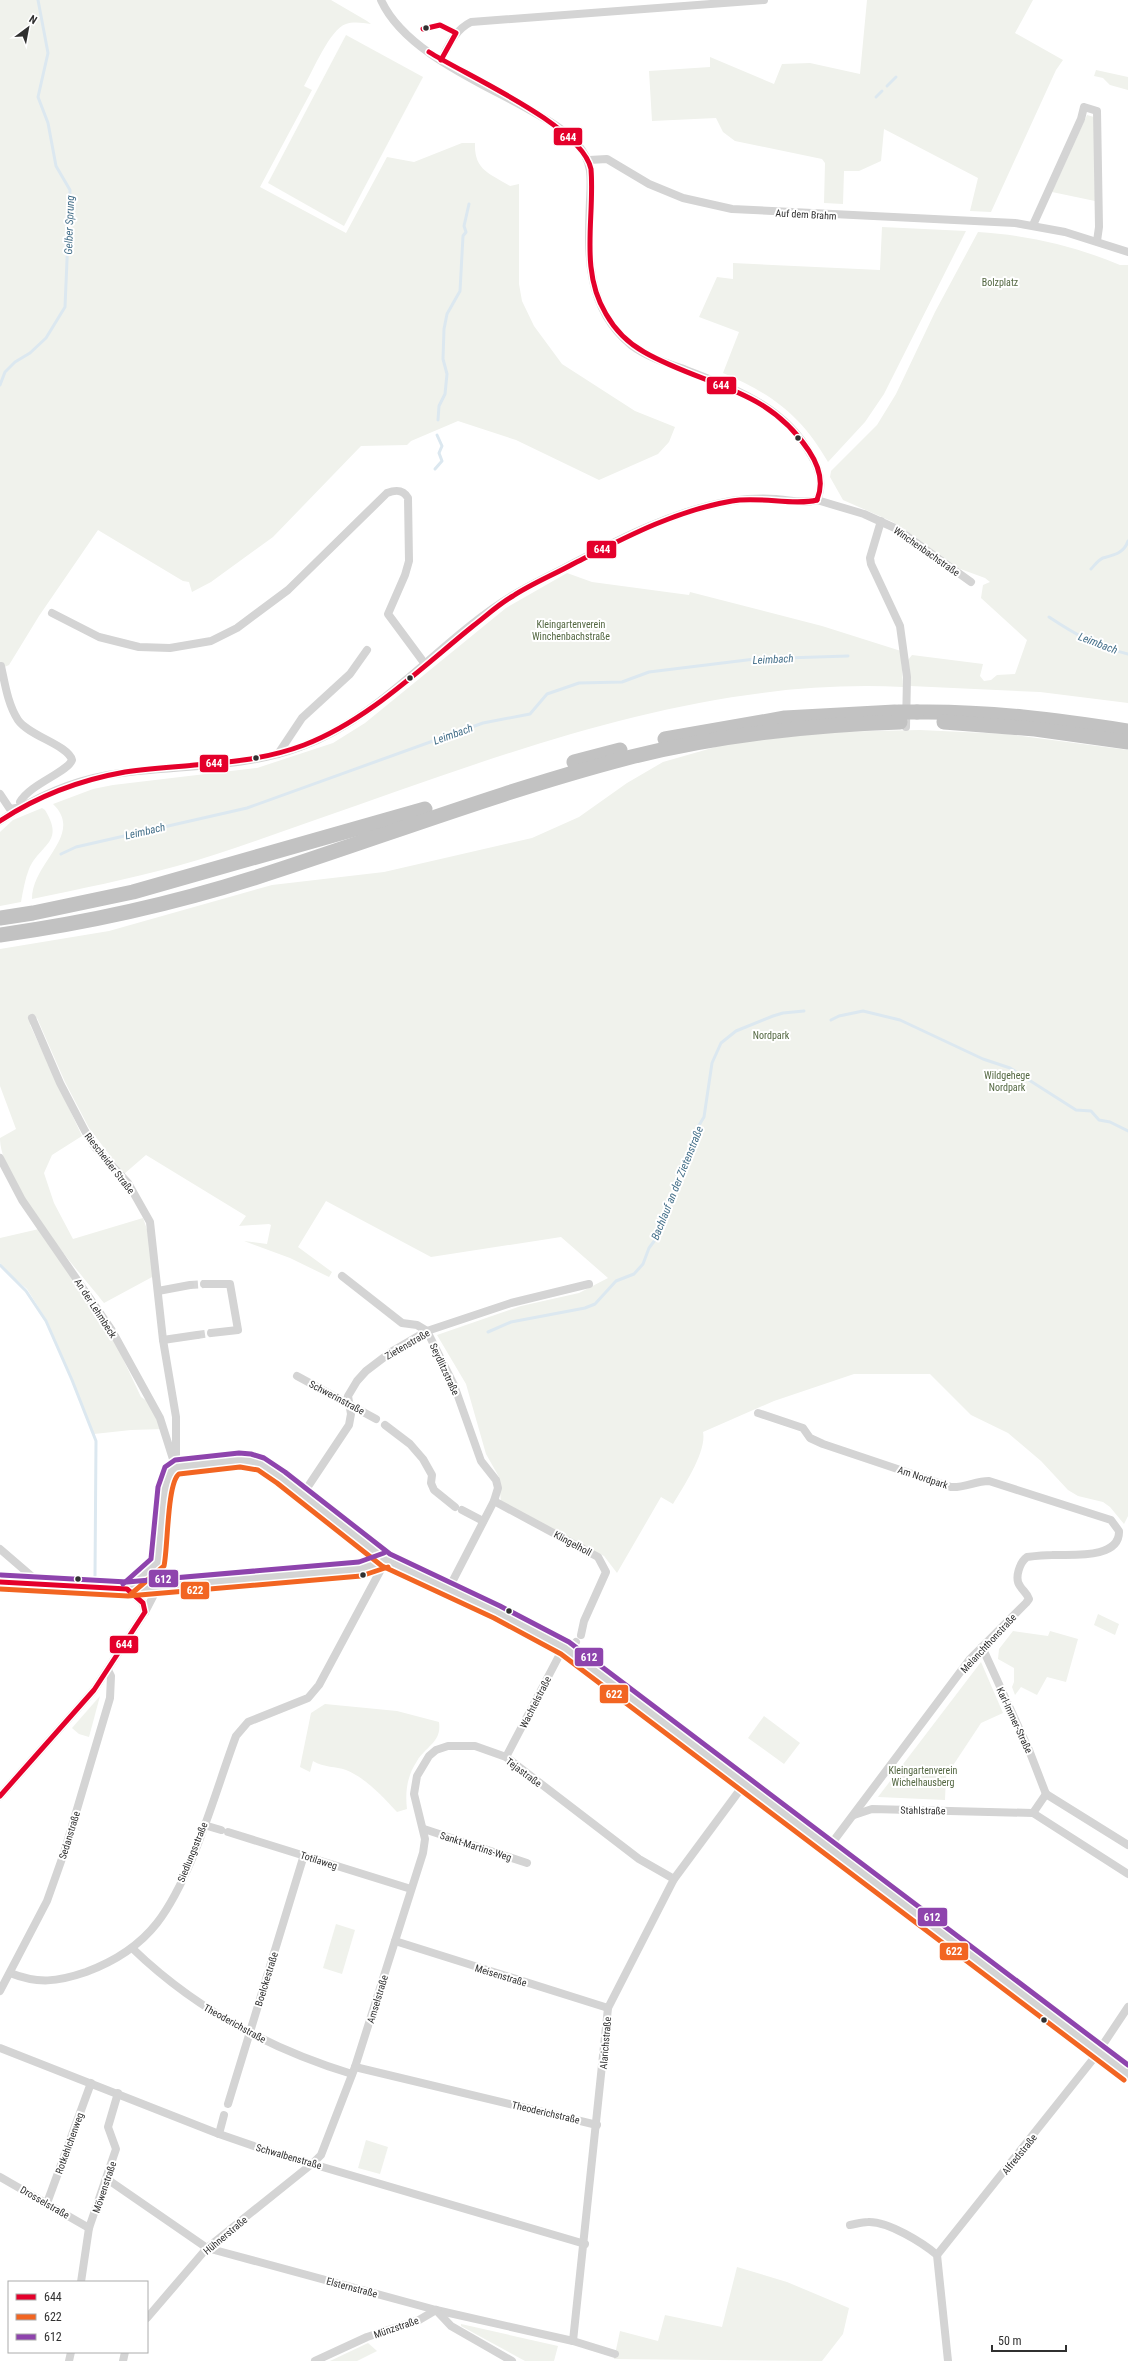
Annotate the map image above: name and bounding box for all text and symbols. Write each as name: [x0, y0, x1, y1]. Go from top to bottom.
north arrow: [8, 8, 48, 48]
text: N: [27, 13, 40, 27]
unlabelled marker: [421, 23, 431, 33]
line badge: 644: [553, 127, 583, 146]
text: 644: [560, 131, 577, 144]
water label: Gelber Sprung: [62, 194, 77, 255]
street label: Auf dem Brahm: [775, 207, 837, 222]
park label: Bolzplatz: [982, 277, 1018, 288]
line badge: 644: [706, 376, 737, 395]
text: 644: [713, 379, 730, 392]
unlabelled marker: [793, 433, 803, 443]
street label: Winchenbachstraße: [892, 525, 962, 578]
line badge: 644: [586, 540, 617, 559]
text: 644: [594, 543, 611, 556]
park label: Kleingartenverein Winchenbachstraße: [532, 619, 610, 642]
water label: Leimbach: [1076, 630, 1119, 657]
water label: Leimbach: [752, 652, 794, 667]
unlabelled marker: [405, 673, 415, 683]
water label: Leimbach: [432, 721, 475, 748]
unlabelled marker: [251, 753, 261, 763]
line badge: 644: [199, 754, 229, 773]
text: 644: [206, 757, 223, 770]
water label: Leimbach: [124, 821, 167, 842]
park label: Nordpark: [753, 1030, 790, 1041]
park label: Wildgehege Nordpark: [984, 1070, 1030, 1093]
water label: Bachlauf an der Zietenstraße: [649, 1124, 706, 1242]
street label: Riescheider Straße: [83, 1131, 137, 1196]
street label: An der Lehmbeck: [72, 1277, 119, 1340]
street label: Zietenstraße: [383, 1327, 432, 1362]
street label: Seydlitzstraße: [428, 1342, 461, 1397]
street label: Schwerinstraße: [307, 1378, 367, 1417]
street label: Am Nordpark: [896, 1464, 950, 1491]
street label: Klingelholl: [552, 1529, 594, 1558]
line badge: 612: [148, 1569, 179, 1588]
unlabelled marker: [358, 1570, 368, 1580]
text: 612: [155, 1573, 172, 1586]
unlabelled marker: [73, 1574, 83, 1584]
line badge: 622: [180, 1581, 210, 1600]
text: 622: [187, 1584, 204, 1597]
unlabelled marker: [504, 1606, 514, 1616]
street label: Melanchthonstraße: [958, 1611, 1019, 1675]
line badge: 644: [109, 1635, 139, 1654]
text: 644: [116, 1638, 133, 1651]
line badge: 612: [574, 1647, 604, 1667]
text: 612: [581, 1651, 598, 1664]
street label: Wachtelstraße: [518, 1674, 553, 1730]
line badge: 622: [599, 1684, 629, 1704]
street label: Karl-Immer-Straße: [994, 1685, 1035, 1755]
text: 622: [606, 1688, 623, 1701]
street label: Tejastraße: [504, 1756, 544, 1789]
park label: Kleingartenverein Wichelhausberg: [889, 1765, 958, 1788]
street label: Stahlstraße: [900, 1805, 946, 1816]
street label: Sedanstraße: [57, 1810, 82, 1860]
street label: Siedlungsstraße: [175, 1820, 210, 1884]
street label: Sankt-Martins-Weg: [439, 1830, 513, 1863]
street label: Totilaweg: [299, 1849, 339, 1872]
line badge: 612: [917, 1907, 948, 1927]
text: 612: [924, 1911, 941, 1924]
line badge: 622: [939, 1942, 969, 1961]
text: 622: [946, 1945, 963, 1958]
street label: Boelckestraße: [253, 1950, 280, 2008]
street label: Meisenstraße: [474, 1962, 528, 1989]
street label: Amselstraße: [365, 1973, 390, 2025]
street label: Theoderichstraße: [202, 2002, 268, 2045]
unlabelled marker: [1039, 2015, 1049, 2025]
street label: Alarichstraße: [598, 2016, 613, 2070]
street label: Theoderichstraße: [511, 2099, 581, 2126]
street label: Rotkehlchenweg: [53, 2111, 86, 2175]
street label: Alfredstraße: [1000, 2132, 1039, 2177]
street label: Schwalbenstraße: [255, 2142, 323, 2171]
street label: Möwenstraße: [91, 2160, 119, 2214]
street label: Drosselstraße: [18, 2184, 72, 2221]
street label: Hühnerstraße: [201, 2214, 250, 2257]
street label: Elsternstraße: [325, 2275, 379, 2300]
legend: [8, 2281, 148, 2353]
text: 644: [44, 2290, 62, 2304]
text: 622: [44, 2310, 62, 2324]
street label: Münzstraße: [372, 2315, 420, 2340]
scale bar: [992, 2327, 1066, 2353]
text: 612: [44, 2330, 62, 2344]
text: 50 m: [998, 2334, 1022, 2348]

